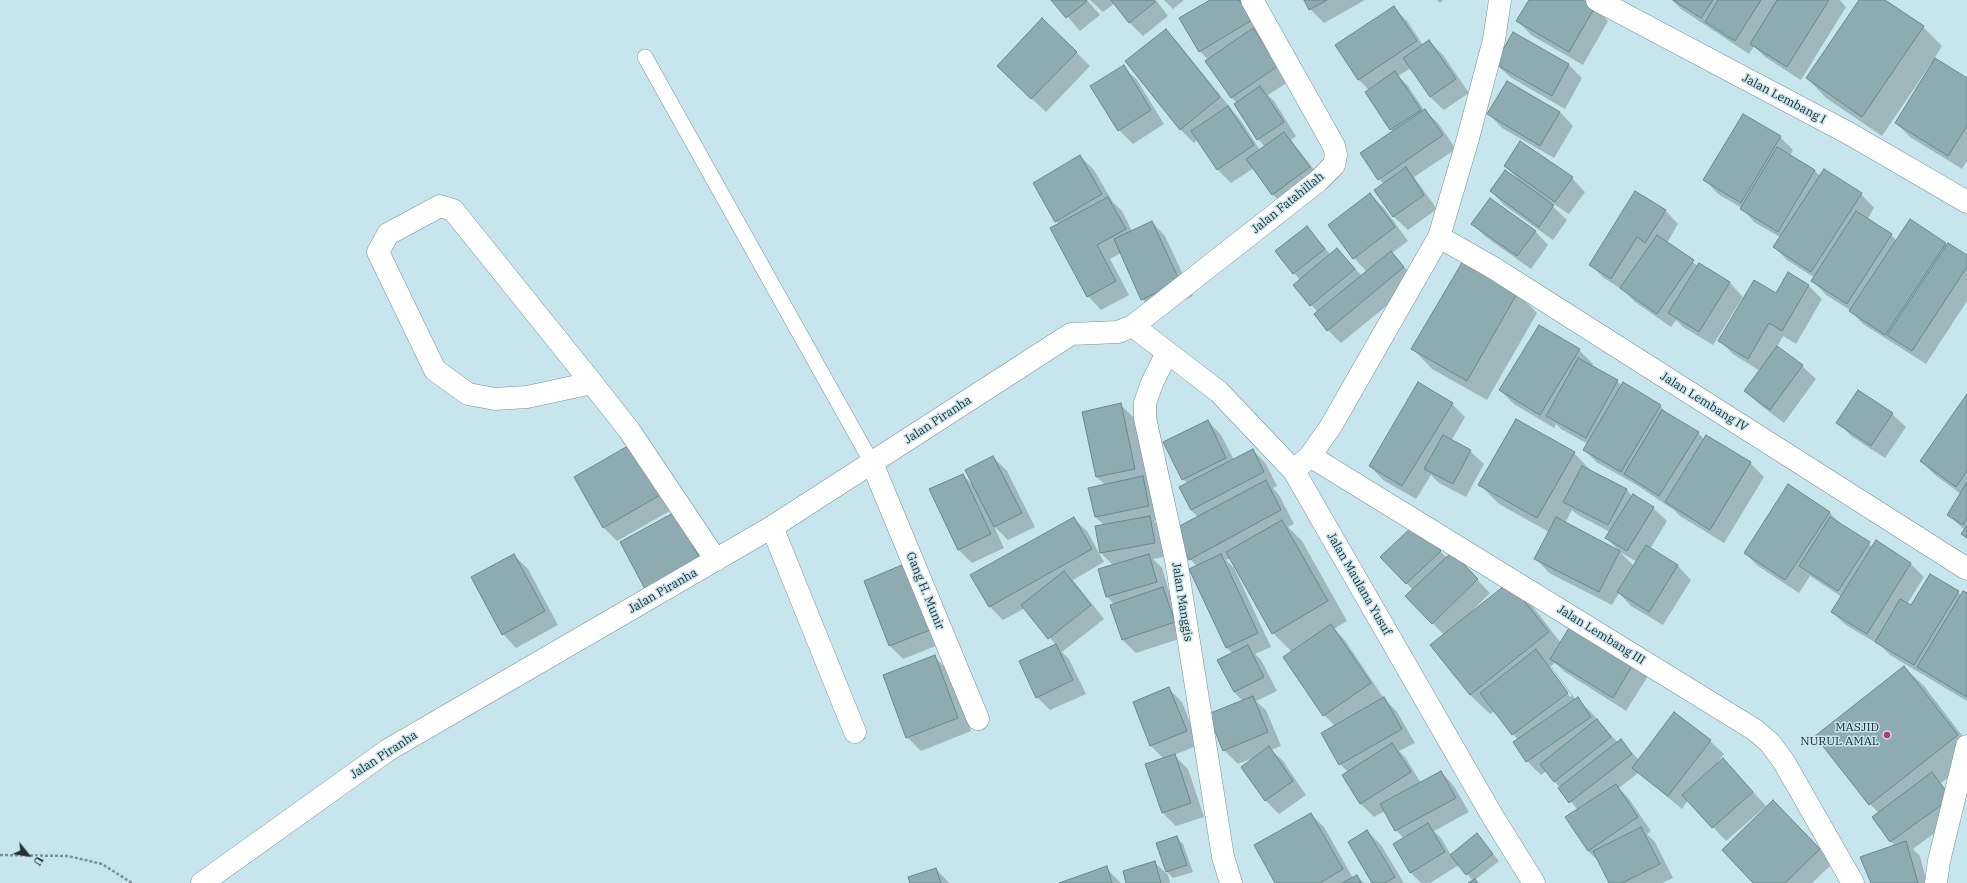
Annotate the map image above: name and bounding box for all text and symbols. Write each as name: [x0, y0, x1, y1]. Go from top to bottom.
street label: Jalan Lembang I: [1740, 71, 1828, 127]
street label: Jalan Fatahillah: [1249, 169, 1327, 237]
street label: Jalan Lembang IV: [1658, 369, 1750, 435]
street label: Jalan Piranha: [902, 393, 974, 447]
street label: Jalan Maulana Yusuf: [1324, 530, 1394, 638]
street label: Gang H. Munir: [903, 550, 947, 632]
street label: Jalan Manggis: [1169, 561, 1195, 643]
street label: Jalan Piranha: [626, 565, 700, 617]
street label: Jalan Lembang III: [1554, 602, 1648, 668]
place label: MASJID NURUL AMAL: [1800, 721, 1879, 749]
street label: Jalan Piranha: [348, 728, 420, 782]
marker: MASJID NURUL AMAL: [1882, 730, 1892, 740]
north arrow: [8, 835, 48, 875]
text: U: [30, 854, 47, 868]

